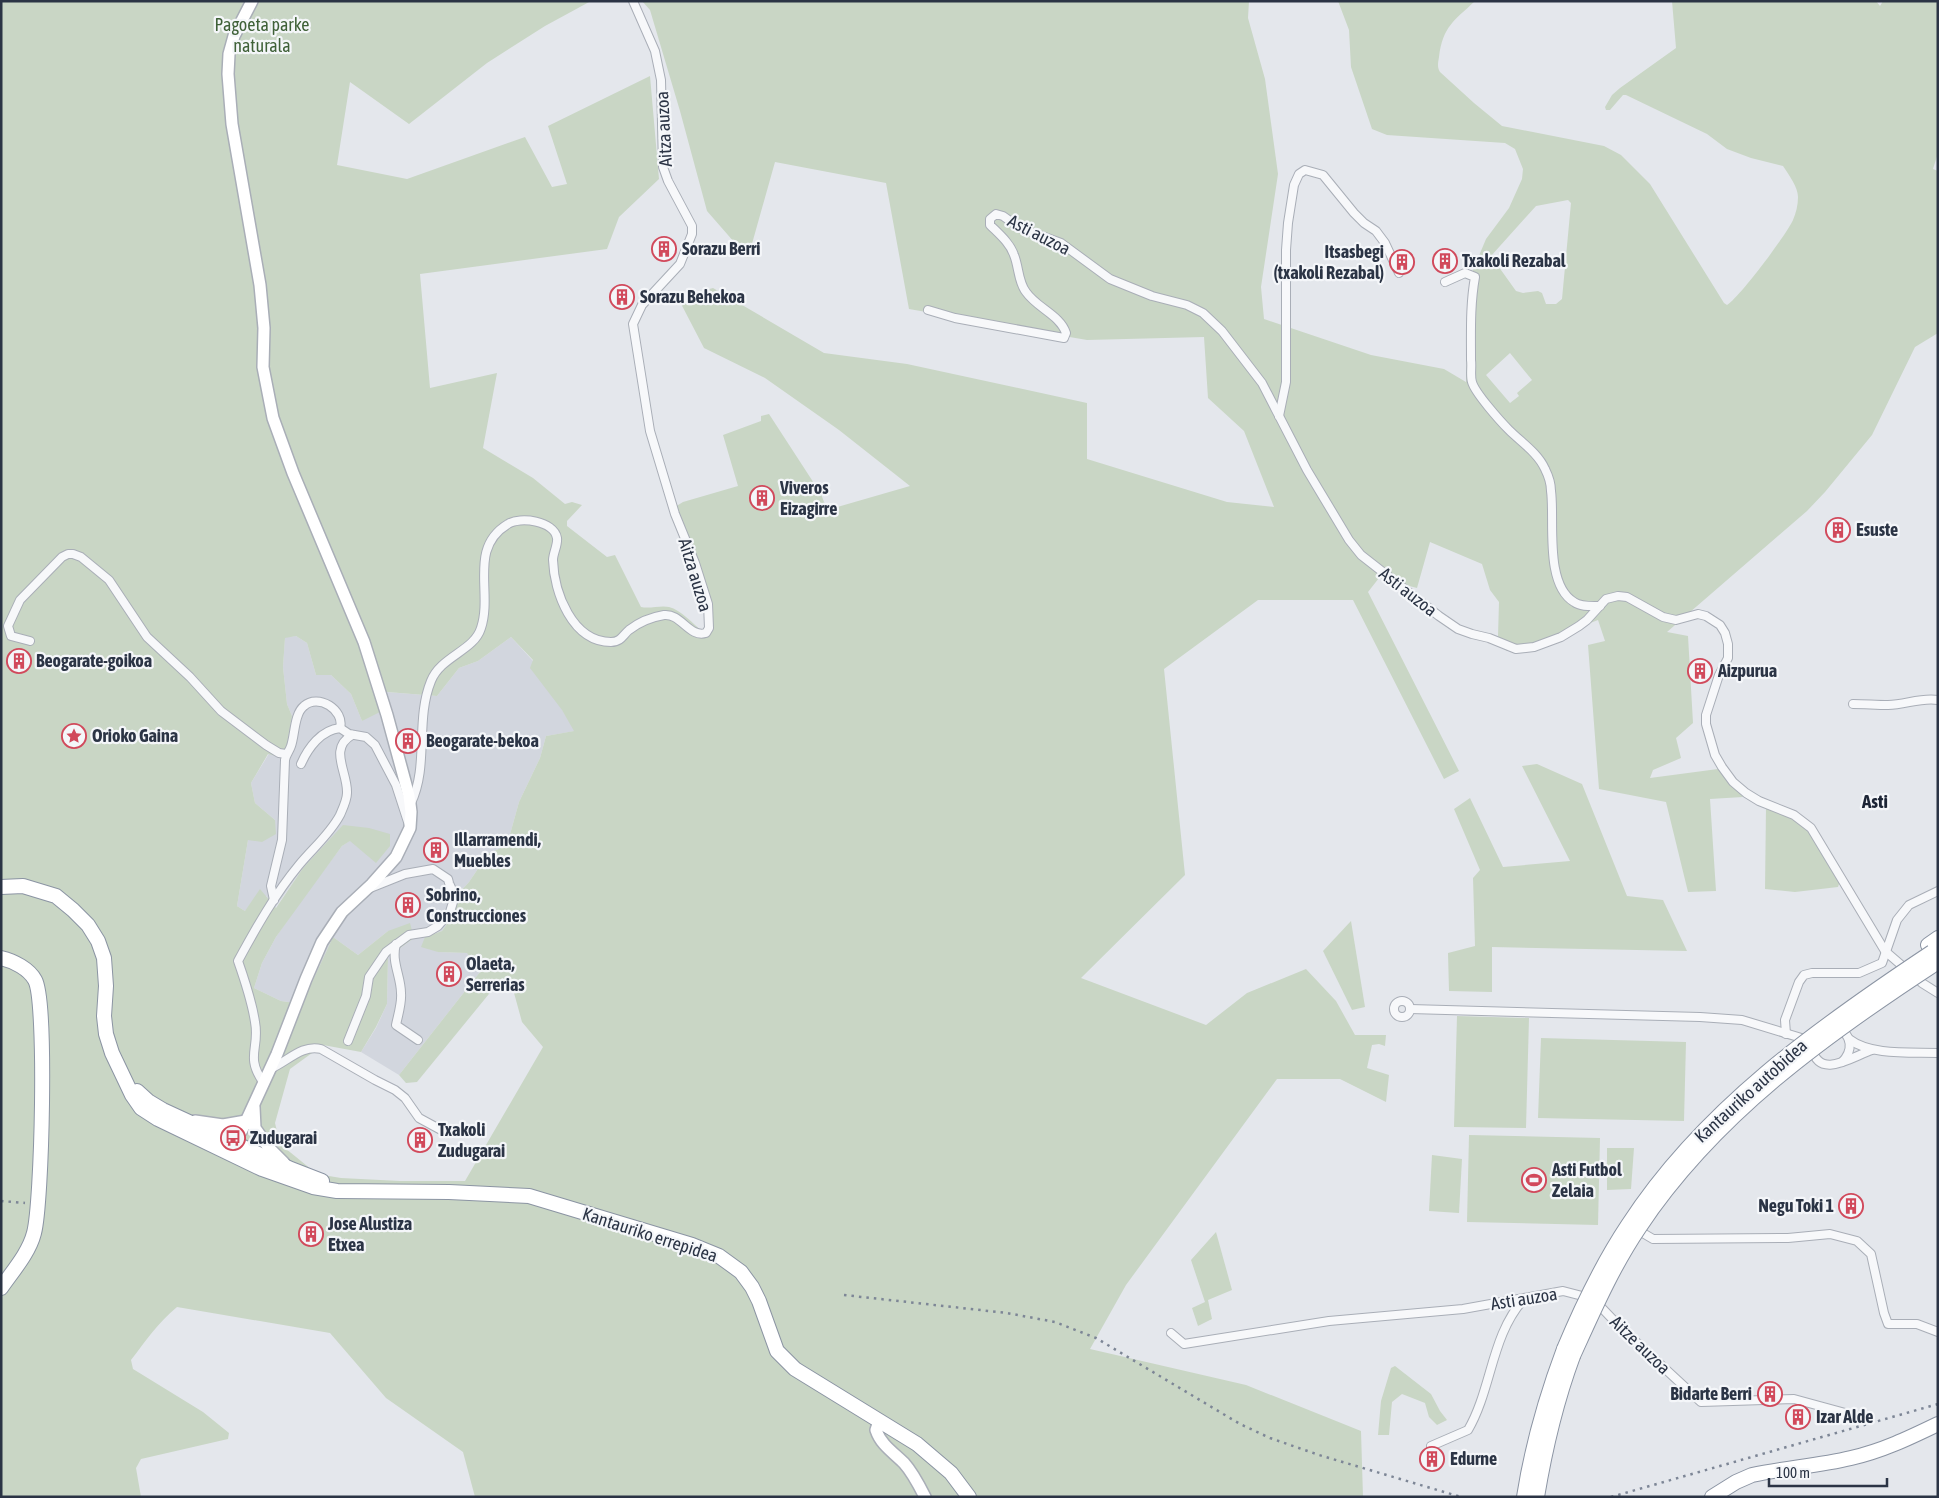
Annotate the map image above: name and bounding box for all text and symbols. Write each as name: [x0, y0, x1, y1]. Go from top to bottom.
park label: Pagoeta parke naturala: [215, 14, 309, 56]
street label: Aitza auzoa: [651, 91, 676, 167]
street label: Asti auzoa: [1005, 210, 1074, 259]
building icon: Sorazu Berri: [651, 236, 677, 262]
place label: Sorazu Berri: [682, 238, 760, 259]
place label: Itsasbegi (txakoli Rezabal): [1273, 241, 1384, 283]
building icon: Txakoli Rezabal: [1432, 248, 1458, 274]
building icon: Itsasbegi (txakoli Rezabal): [1389, 249, 1415, 275]
place label: Txakoli Rezabal: [1462, 250, 1566, 271]
building icon: Sorazu Behekoa: [609, 284, 635, 310]
place label: Sorazu Behekoa: [640, 286, 745, 307]
place label: Viveros Eizagirre: [779, 477, 837, 519]
building icon: Viveros Eizagirre: [749, 485, 775, 511]
building icon: Esuste: [1825, 517, 1851, 543]
place label: Esuste: [1856, 519, 1898, 540]
street label: Aitza auzoa: [674, 536, 717, 614]
street label: Asti auzoa: [1375, 563, 1441, 621]
building icon: Beogarate-goikoa: [6, 648, 32, 674]
place label: Beogarate-goikoa: [36, 650, 152, 671]
building icon: Aizpurua: [1687, 658, 1713, 684]
place label: Aizpurua: [1717, 660, 1777, 681]
place icon: Orioko Gaina: [61, 723, 87, 749]
place label: Orioko Gaina: [92, 725, 178, 746]
building icon: Beogarate-bekoa: [395, 728, 421, 754]
place label: Beogarate-bekoa: [426, 730, 539, 751]
district label: Asti: [1861, 790, 1888, 812]
place label: Illarramendi, Muebles: [454, 829, 541, 871]
building icon: Illarramendi, Muebles: [423, 837, 449, 863]
place label: Sobrino, Construcciones: [426, 884, 527, 926]
building icon: Sobrino, Construcciones: [395, 892, 421, 918]
place label: Olaeta, Serrerias: [466, 953, 525, 995]
building icon: Olaeta, Serrerias: [436, 961, 462, 987]
street label: Kantauriko autobidea: [1690, 1035, 1811, 1147]
place label: Txakoli Zudugarai: [438, 1119, 505, 1161]
bus stop icon: Zudugarai: [220, 1125, 246, 1151]
place label: Zudugarai: [250, 1127, 317, 1148]
building icon: Txakoli Zudugarai: [407, 1127, 433, 1153]
place label: Asti Futbol Zelaia: [1551, 1159, 1622, 1201]
sports icon: Asti Futbol Zelaia: [1521, 1167, 1547, 1193]
building icon: Negu Toki 1: [1838, 1193, 1864, 1219]
place label: Negu Toki 1: [1758, 1195, 1834, 1216]
street label: Kantauriko errepidea: [580, 1203, 720, 1266]
place label: Jose Alustiza Etxea: [327, 1213, 412, 1255]
building icon: Jose Alustiza Etxea: [298, 1221, 324, 1247]
street label: Asti auzoa: [1489, 1283, 1559, 1314]
street label: Aitze auzoa: [1606, 1311, 1675, 1378]
building icon: Bidarte Berri: [1757, 1381, 1783, 1407]
place label: Bidarte Berri: [1670, 1383, 1752, 1404]
building icon: Izar Alde: [1785, 1404, 1811, 1430]
place label: Izar Alde: [1816, 1406, 1873, 1427]
building icon: Edurne: [1419, 1446, 1445, 1472]
place label: Edurne: [1450, 1448, 1497, 1469]
scale bar: [1769, 1456, 1886, 1488]
text: 100 m: [1776, 1464, 1810, 1481]

